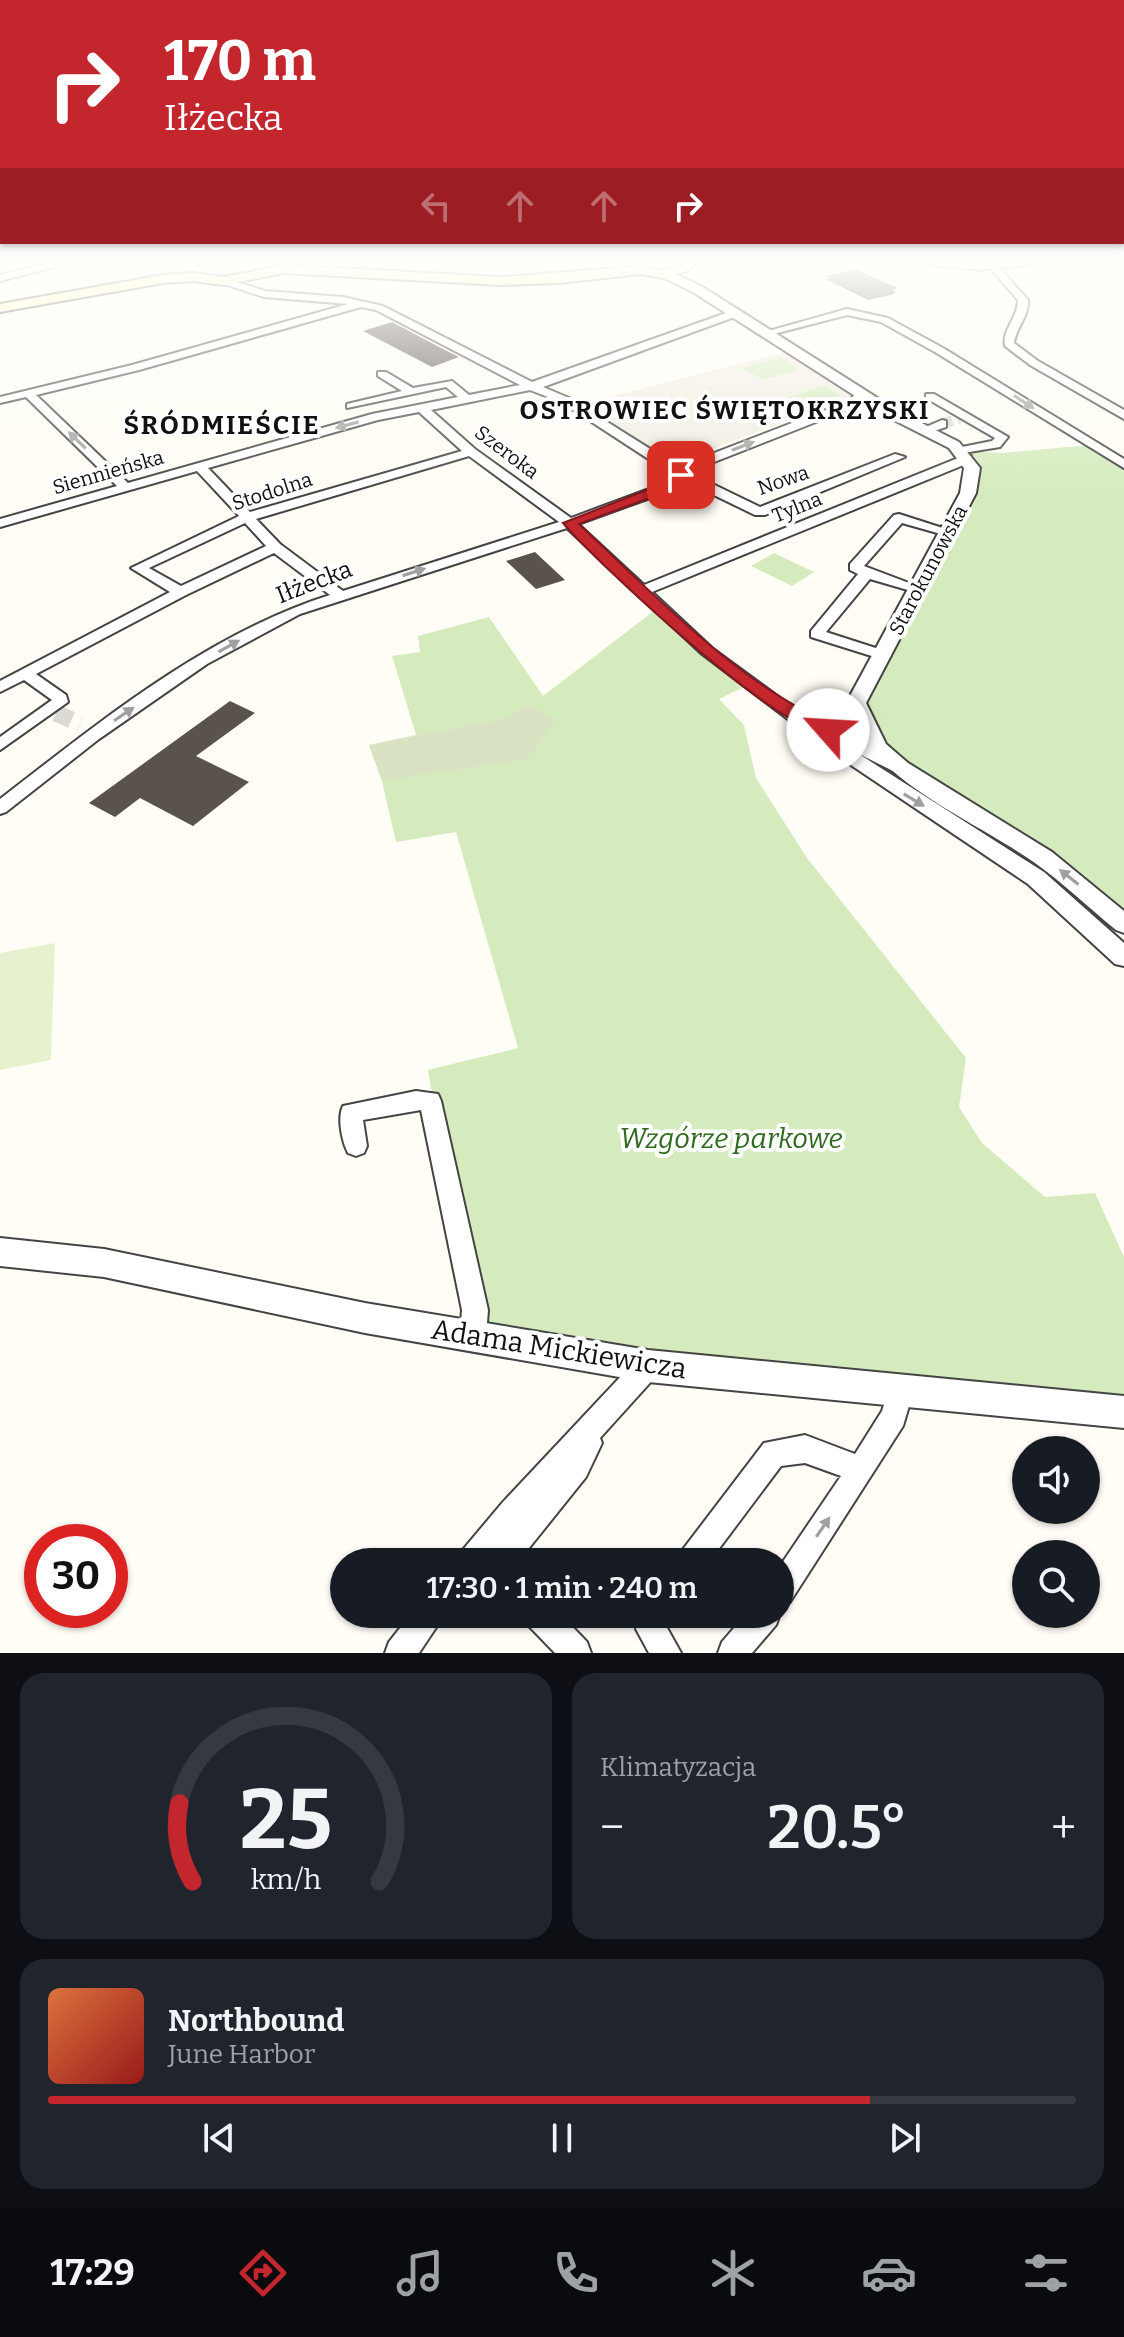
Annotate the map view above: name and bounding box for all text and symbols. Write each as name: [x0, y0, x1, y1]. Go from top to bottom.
text: 170 m: [164, 28, 316, 95]
icon: right: [32, 32, 136, 136]
text: Iłżecka: [164, 96, 283, 140]
icon: left: [414, 184, 458, 228]
icon: ahead: [498, 184, 542, 228]
icon: ahead: [582, 184, 626, 228]
icon: right: [666, 184, 710, 228]
district label: OSTROWIEC ŚWIĘTOKRZYSKI: [520, 394, 930, 426]
one-way arrow: [1013, 394, 1034, 409]
district label: ŚRÓDMIEŚCIE: [124, 409, 320, 441]
one-way arrow: [335, 419, 360, 431]
street label: Szeroka: [470, 420, 544, 484]
one-way arrow: [68, 431, 87, 450]
one-way arrow: [731, 439, 755, 452]
pin: [647, 441, 715, 509]
street label: Siennieńska: [50, 445, 166, 499]
icon: arrive: [659, 453, 703, 497]
street label: Nowa: [754, 460, 812, 500]
street label: Stodolna: [229, 467, 315, 515]
street label: Tylna: [769, 486, 825, 528]
street label: Starokunowska: [884, 501, 972, 639]
street label: Iłżecka: [272, 555, 356, 609]
one-way arrow: [403, 565, 427, 578]
one-way arrow: [218, 639, 240, 653]
position arrow: [786, 688, 870, 772]
one-way arrow: [113, 707, 134, 722]
one-way arrow: [903, 793, 925, 807]
one-way arrow: [1059, 870, 1079, 886]
park label: Wzgórze parkowe: [620, 1122, 842, 1155]
street label: Adama Mickiewicza: [429, 1313, 689, 1385]
map controls: [1012, 1436, 1100, 1628]
button: sound: [1012, 1436, 1100, 1524]
one-way arrow: [816, 1516, 831, 1537]
speed limit sign: 30: [24, 1524, 128, 1628]
button: search: [1012, 1540, 1100, 1628]
text: 17:30 · 1 min · 240 m: [427, 1570, 697, 1606]
text: Klimatyzacja: [600, 1752, 756, 1783]
text: 25: [240, 1770, 332, 1870]
text: 20.5°: [767, 1792, 908, 1864]
text: −: [600, 1801, 624, 1854]
text: +: [1051, 1801, 1076, 1854]
text: km/h: [251, 1862, 322, 1897]
text: Northbound: [168, 2003, 344, 2039]
text: June Harbor: [168, 2039, 315, 2070]
icon: previous: [197, 2116, 241, 2160]
icon: pause: [540, 2116, 584, 2160]
icon: next: [883, 2116, 927, 2160]
icon: directions: [235, 2245, 291, 2301]
icon: music: [392, 2245, 448, 2301]
icon: phone: [548, 2245, 604, 2301]
icon: climate: [705, 2245, 761, 2301]
icon: car: [861, 2245, 917, 2301]
icon: filters: [1018, 2245, 1074, 2301]
text: 17:29: [50, 2251, 135, 2295]

